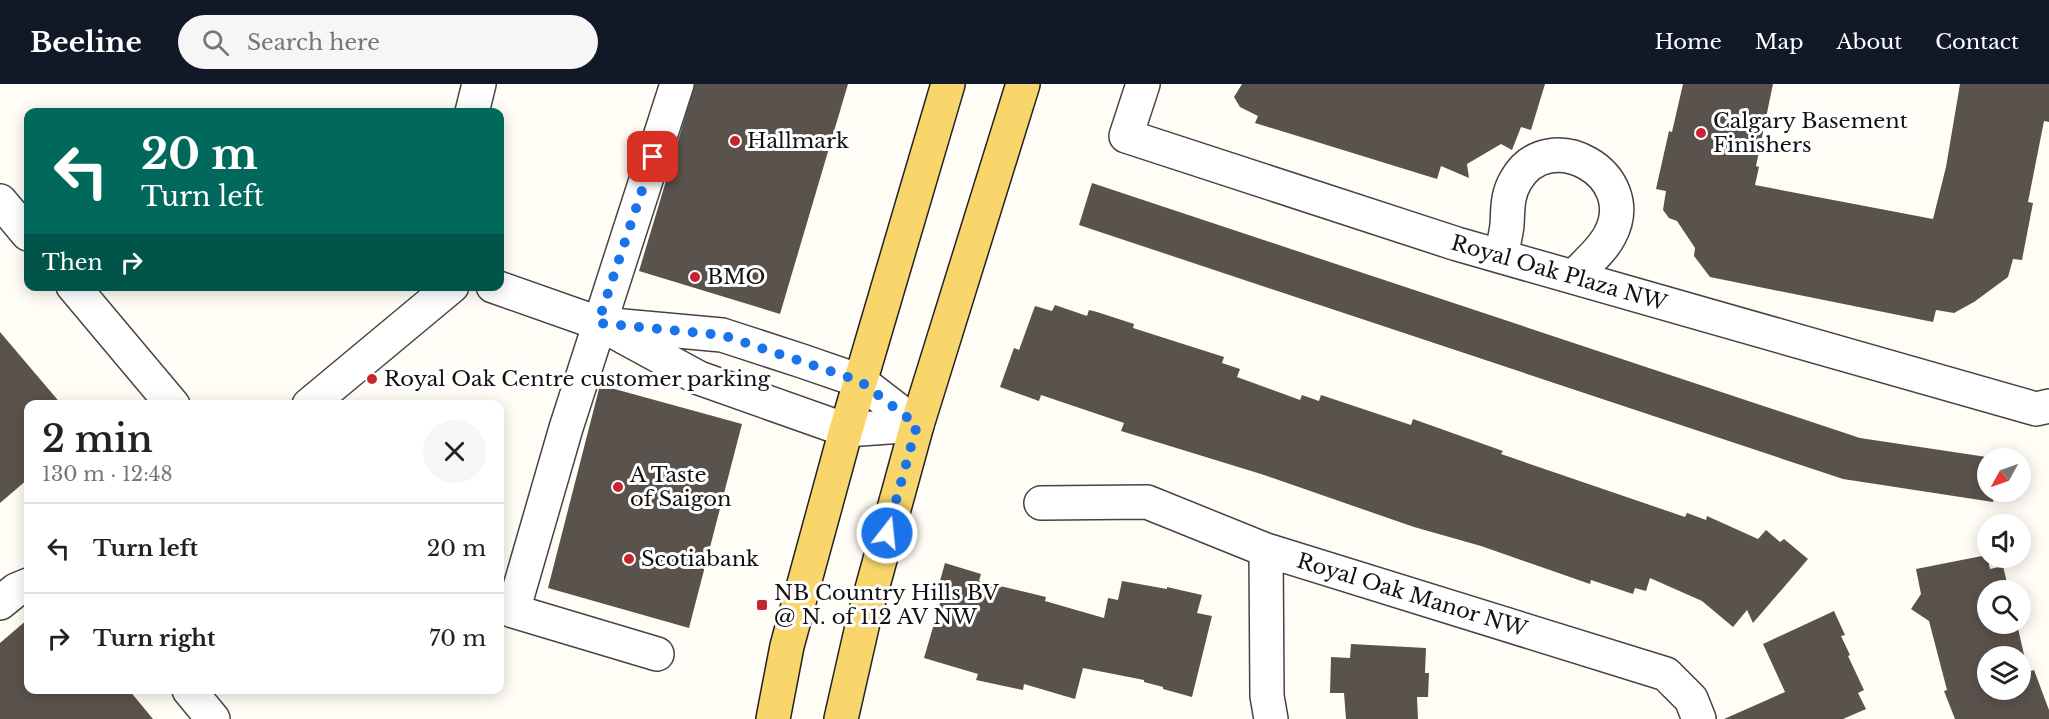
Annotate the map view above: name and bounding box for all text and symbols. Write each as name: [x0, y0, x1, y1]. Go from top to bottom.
search box: [178, 15, 598, 69]
text: Beeline: [30, 25, 142, 60]
icon: search: [199, 26, 232, 59]
text: Search here: [247, 29, 380, 56]
text: Home: [1655, 29, 1722, 55]
text: Map: [1755, 29, 1803, 55]
text: About: [1836, 29, 1902, 55]
text: Contact: [1935, 29, 2019, 55]
place label: Calgary Basement Finishers: [1713, 108, 1908, 158]
marker: Calgary Basement Finishers: [1694, 126, 1708, 140]
text: 20 m: [141, 128, 258, 180]
place label: Hallmark: [747, 128, 849, 154]
pin: [627, 131, 678, 182]
icon: left: [42, 132, 120, 210]
marker: Hallmark: [728, 134, 742, 148]
icon: arrive: [636, 140, 669, 173]
text: Turn left: [141, 180, 264, 213]
street label: Royal Oak Plaza NW: [1448, 230, 1670, 316]
icon: right: [115, 246, 148, 279]
text: Then: [42, 249, 103, 276]
place label: BMO: [707, 264, 765, 290]
marker: BMO: [688, 270, 702, 284]
place label: Royal Oak Centre customer parking: [384, 366, 771, 392]
marker: Royal Oak Centre customer parking: [365, 372, 379, 386]
text: 2 min: [42, 417, 153, 462]
button: close: [423, 420, 486, 483]
north arrow: [1977, 448, 2031, 502]
map controls: [1977, 448, 2031, 700]
text: 130 m · 12:48: [42, 462, 173, 486]
place label: A Taste of Saigon: [629, 462, 731, 512]
marker: A Taste of Saigon: [611, 480, 625, 494]
position arrow: [855, 501, 919, 565]
button: sound: [1977, 514, 2031, 568]
icon: left: [42, 532, 75, 565]
text: Turn left: [93, 535, 198, 562]
text: 20 m: [427, 535, 486, 562]
place label: Scotiabank: [641, 546, 759, 572]
street label: Royal Oak Manor NW: [1294, 548, 1530, 642]
marker: Scotiabank: [622, 552, 636, 566]
place label: NB Country Hills BV @ N. of 112 AV NW: [774, 580, 999, 630]
button: search: [1977, 580, 2031, 634]
marker: NB Country Hills BV @ N. of 112 AV NW: [755, 598, 769, 612]
icon: right: [42, 622, 75, 655]
text: Turn right: [93, 625, 215, 652]
text: 70 m: [429, 625, 486, 652]
button: layers: [1977, 646, 2031, 700]

